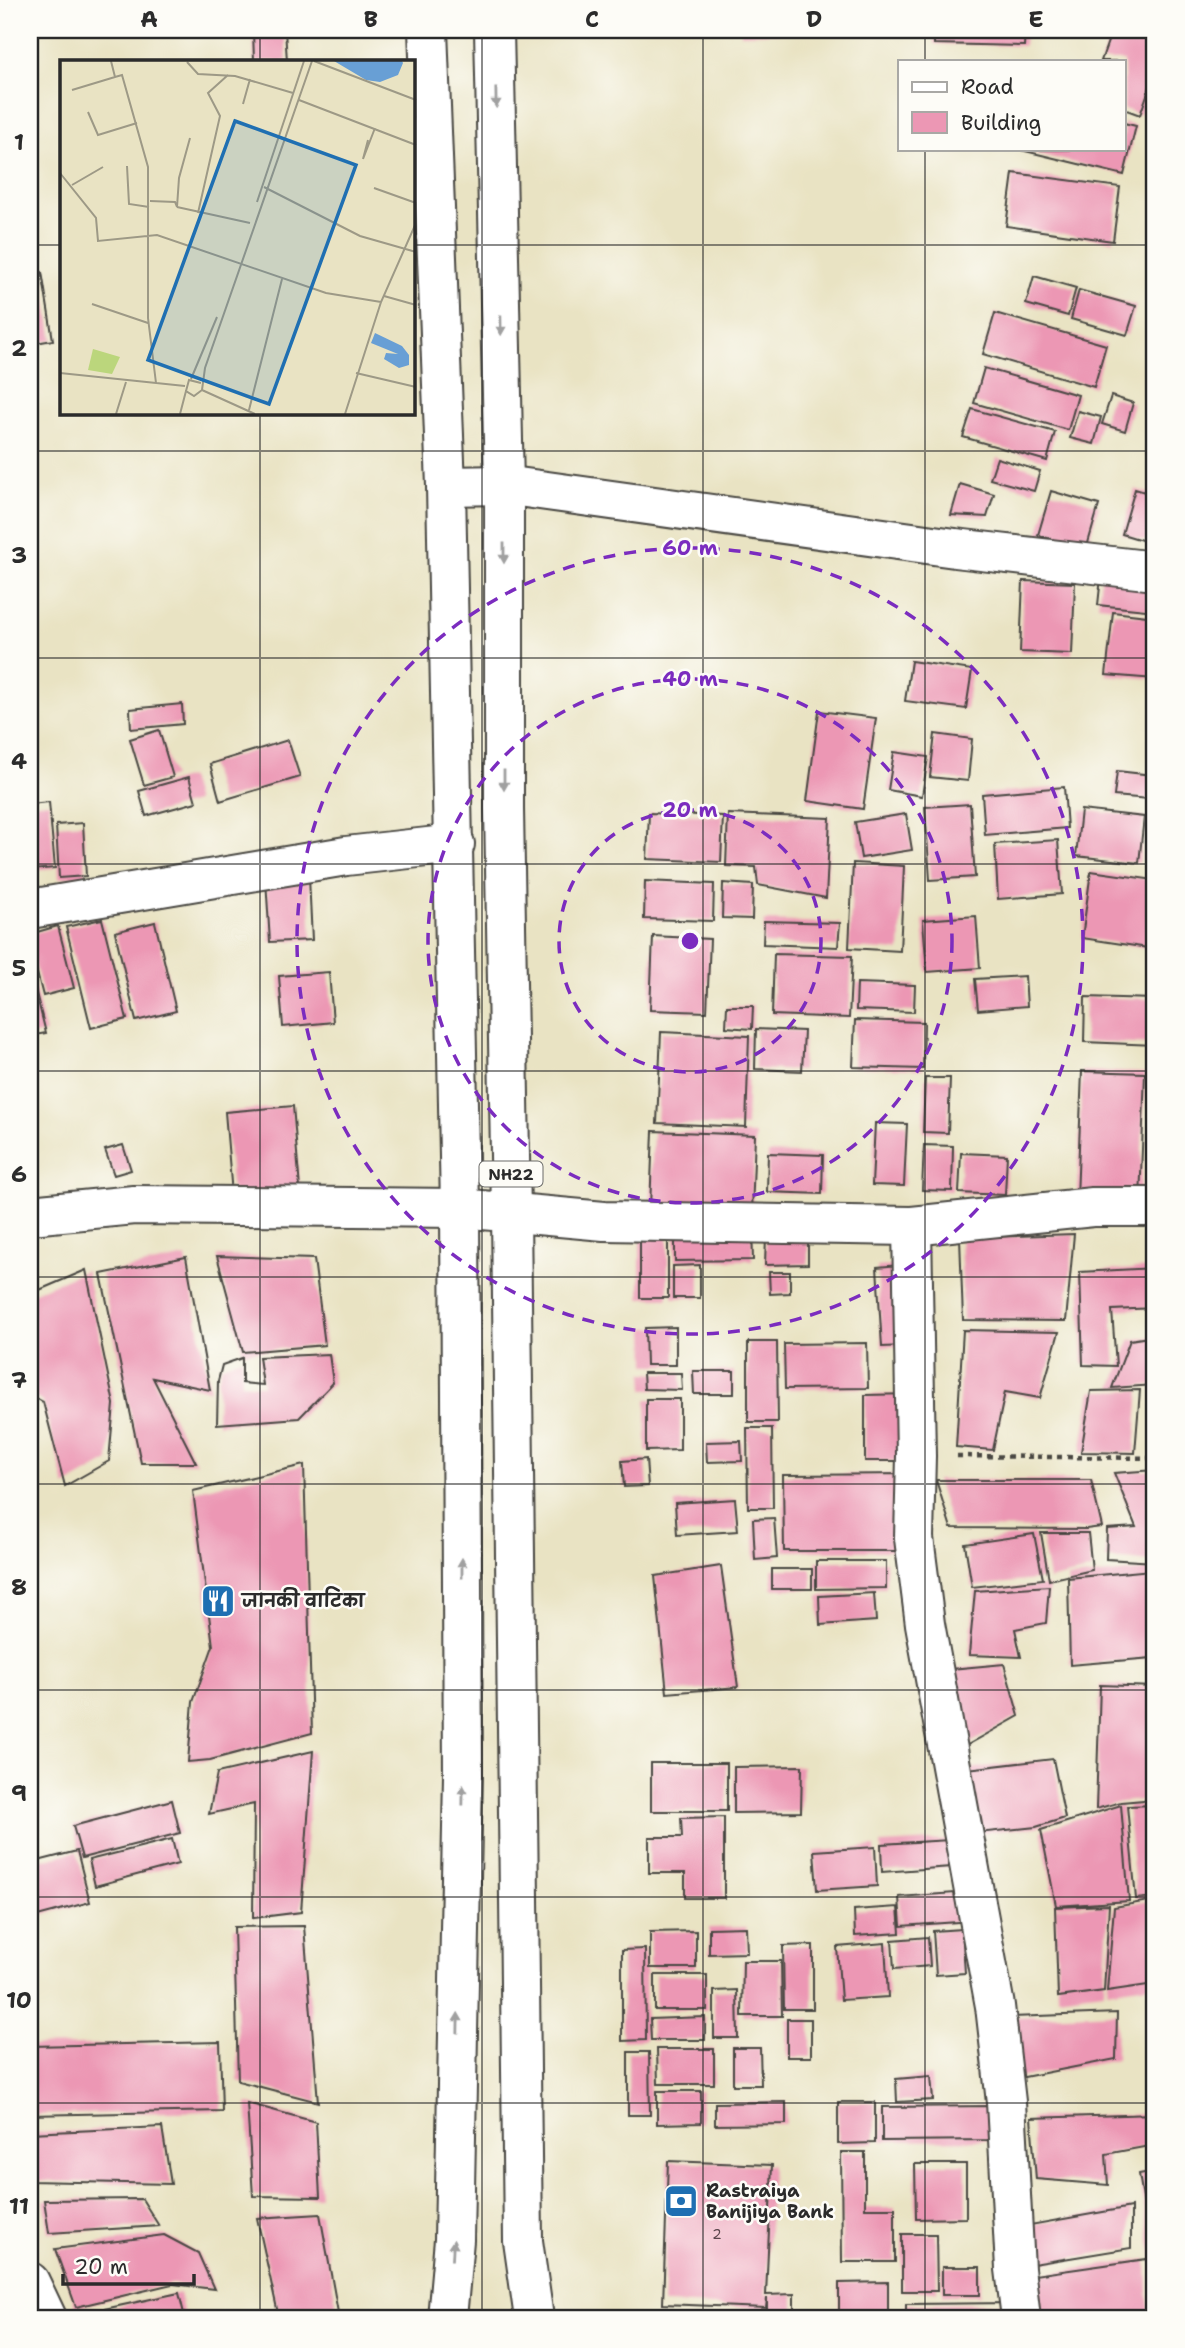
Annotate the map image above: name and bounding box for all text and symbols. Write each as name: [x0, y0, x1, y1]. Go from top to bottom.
text: A: [140, 4, 158, 34]
text: B: [364, 4, 378, 34]
text: C: [585, 4, 599, 34]
text: D: [806, 4, 822, 34]
text: E: [1028, 4, 1044, 34]
inset map: [60, 60, 415, 415]
legend: [898, 60, 1126, 150]
text: Road: [961, 73, 1014, 101]
one-way arrow: [490, 87, 502, 109]
text: Building: [961, 109, 1041, 137]
text: 1: [14, 127, 24, 157]
one-way arrow: [495, 315, 507, 337]
text: 2: [11, 333, 27, 363]
text: 60 m: [662, 534, 718, 562]
text: 3: [11, 540, 27, 570]
one-way arrow: [498, 542, 510, 564]
text: 40 m: [662, 665, 718, 693]
text: 4: [11, 746, 27, 776]
one-way arrow: [498, 770, 510, 792]
text: 20 m: [662, 796, 718, 824]
centre of rings: [678, 929, 702, 953]
text: 5: [12, 953, 26, 983]
text: 6: [11, 1159, 27, 1189]
road number: NH22: [480, 1162, 542, 1186]
text: 7: [11, 1365, 27, 1395]
one-way arrow: [456, 1557, 468, 1579]
text: 8: [11, 1572, 27, 1602]
restaurant icon: जानकी वाटिका: [199, 1582, 237, 1620]
place label: जानकी वाटिका: [240, 1586, 366, 1613]
text: 9: [11, 1778, 27, 1808]
one-way arrow: [457, 1784, 468, 1806]
text: 10: [6, 1985, 32, 2015]
one-way arrow: [452, 2012, 464, 2034]
place label: Rastraiya Banijiya Bank: [706, 2179, 834, 2224]
bank icon: Rastraiya Banijiya Bank: [662, 2182, 700, 2220]
text: 11: [9, 2191, 29, 2221]
house number: 2: [712, 2225, 722, 2243]
one-way arrow: [448, 2239, 459, 2261]
scale bar: [63, 2243, 194, 2287]
text: 20 m: [74, 2253, 128, 2281]

